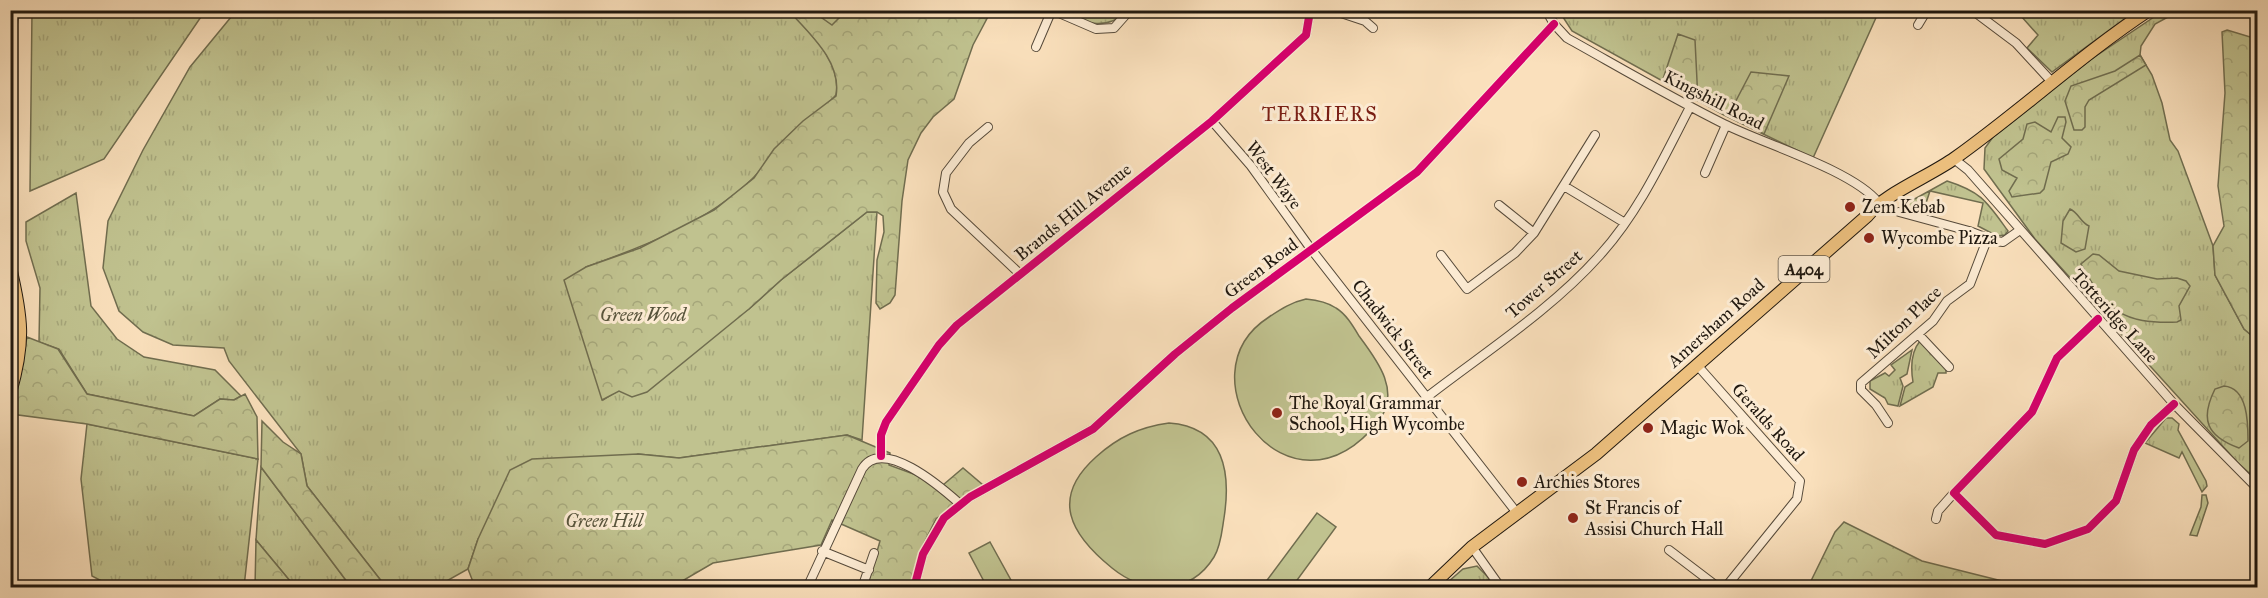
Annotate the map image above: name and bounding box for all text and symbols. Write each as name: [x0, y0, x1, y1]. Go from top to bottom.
street label: Kingshill Road: [1660, 65, 1768, 136]
district label: TERRIERS: [1262, 102, 1378, 126]
street label: West Waye: [1241, 136, 1307, 214]
street label: Brands Hill Avenue: [1010, 158, 1136, 266]
place label: Zem Kebab: [1862, 196, 1945, 218]
marker: Zem Kebab: [1843, 200, 1857, 214]
place label: Wycombe Pizza: [1881, 227, 1998, 249]
marker: Wycombe Pizza: [1862, 231, 1876, 245]
street label: Green Road: [1220, 233, 1302, 303]
street label: Tower Street: [1501, 244, 1587, 323]
road number: A404: [1778, 256, 1830, 282]
street label: Totteridge Lane: [2066, 264, 2163, 368]
street label: Amersham Road: [1662, 274, 1769, 373]
street label: Chadwick Street: [1347, 275, 1439, 384]
street label: Milton Place: [1862, 281, 1946, 363]
park label: Green Wood: [600, 304, 688, 326]
street label: Geralds Road: [1727, 378, 1809, 466]
place label: The Royal Grammar School, High Wycombe: [1289, 392, 1465, 436]
marker: The Royal Grammar School, High Wycombe: [1270, 406, 1284, 420]
place label: Magic Wok: [1660, 417, 1745, 440]
marker: Magic Wok: [1641, 421, 1655, 435]
place label: Archies Stores: [1533, 471, 1640, 493]
marker: Archies Stores: [1515, 475, 1529, 489]
place label: St Francis of Assisi Church Hall: [1584, 497, 1724, 540]
park label: Green Hill: [565, 510, 645, 532]
marker: St Francis of Assisi Church Hall: [1566, 511, 1580, 525]

